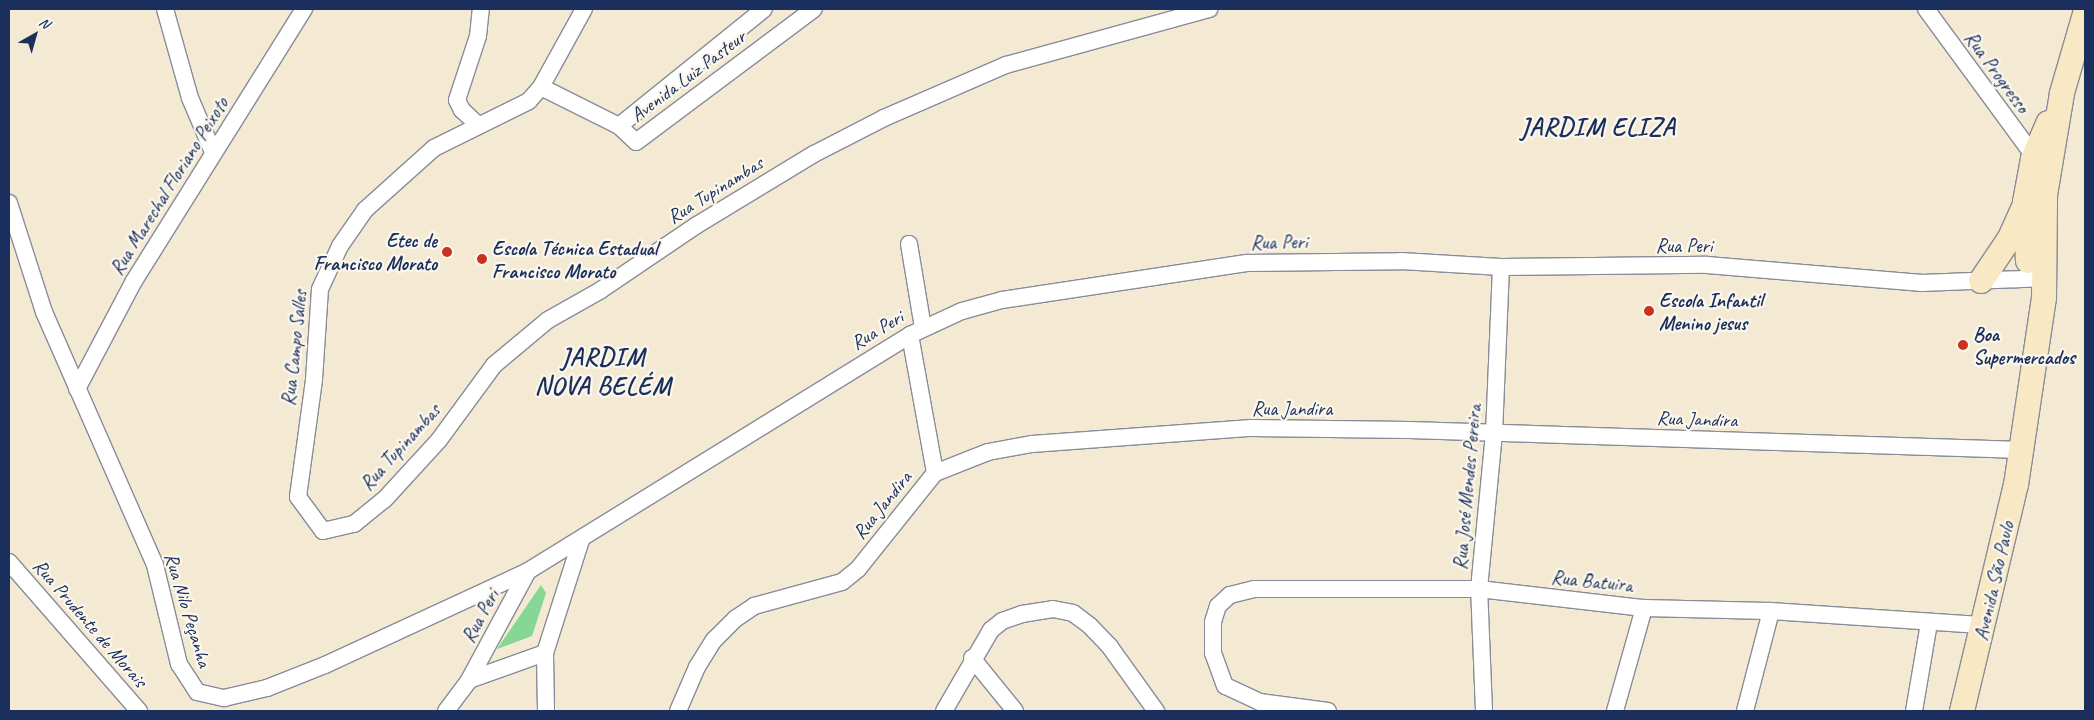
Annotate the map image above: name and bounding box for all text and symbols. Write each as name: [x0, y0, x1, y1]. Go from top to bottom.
north arrow: [10, 10, 60, 60]
text: N: [36, 13, 53, 32]
street label: Avenida Luiz Pasteur: [625, 25, 751, 127]
street label: Rua Progresso: [1959, 26, 2035, 118]
street label: Rua Marechal Floriano Peixoto: [104, 92, 234, 280]
district label: JARDIM ELIZA: [1520, 112, 1676, 142]
street label: Rua Tupinambas: [662, 151, 768, 229]
place label: Etec de Francisco Morato: [314, 228, 437, 275]
street label: Rua Peri: [1250, 230, 1308, 254]
street label: Rua Peri: [1656, 233, 1712, 257]
place label: Escola Técnica Estadual Francisco Morato: [492, 236, 658, 283]
marker: Etec de Francisco Morato: [441, 246, 453, 258]
marker: Escola Técnica Estadual Francisco Morato: [476, 253, 488, 265]
street label: Rua Campo Salles: [276, 288, 312, 408]
place label: Escola Infantil Menino jesus: [1659, 288, 1763, 335]
street label: Rua Peri: [847, 305, 907, 355]
marker: Escola Infantil Menino jesus: [1643, 305, 1655, 317]
place label: Boa Supermercados: [1973, 322, 2075, 369]
marker: Boa Supermercados: [1957, 339, 1969, 351]
district label: JARDIM NOVA BELÉM: [533, 343, 673, 402]
street label: Rua Jandira: [1251, 396, 1333, 420]
street label: Rua Tupinambas: [355, 398, 445, 496]
street label: Rua José Mendes Pereira: [1448, 403, 1486, 571]
street label: Rua Jandira: [1656, 406, 1738, 432]
street label: Rua Jandira: [847, 466, 917, 544]
street label: Avenida São Paulo: [1969, 519, 2019, 643]
street label: Rua Nilo Peçanha: [159, 550, 217, 670]
street label: Rua Prudente de Morais: [28, 554, 152, 692]
street label: Rua Batuira: [1549, 565, 1635, 597]
street label: Rua Peri: [456, 585, 504, 647]

